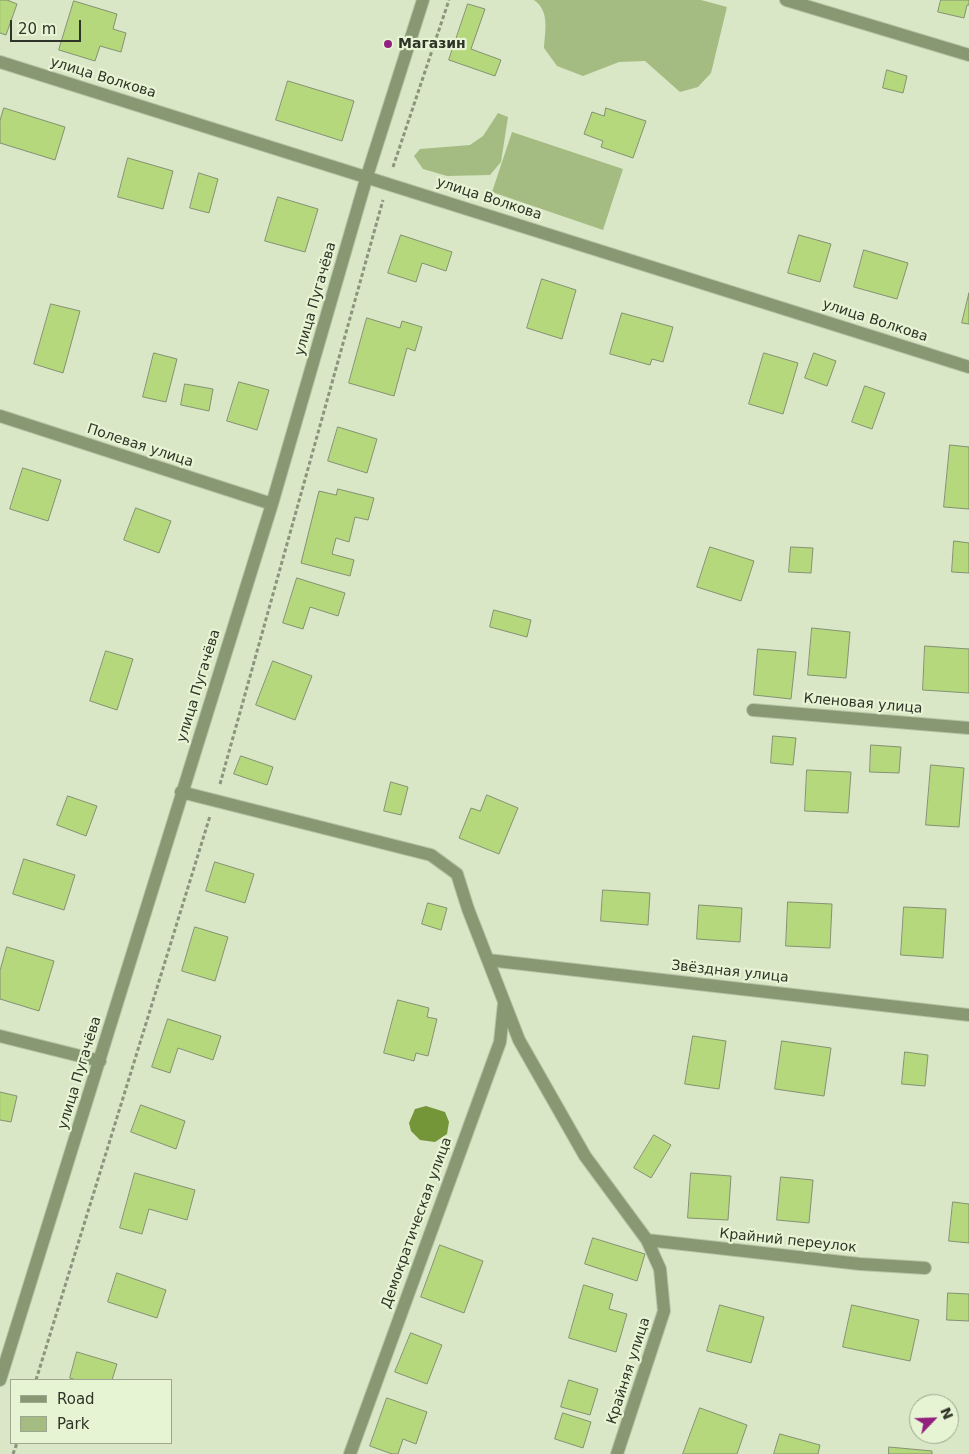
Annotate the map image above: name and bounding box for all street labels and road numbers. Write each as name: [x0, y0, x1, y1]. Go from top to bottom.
street label: улица Волкова: [48, 54, 158, 102]
street label: улица Волкова: [434, 174, 544, 224]
street label: улица Пугачёва: [292, 240, 340, 358]
street label: улица Волкова: [820, 296, 930, 346]
street label: Полевая улица: [85, 421, 195, 471]
street label: улица Пугачёва: [174, 627, 224, 745]
street label: Кленовая улица: [803, 690, 923, 718]
street label: Звёздная улица: [670, 957, 790, 987]
street label: улица Пугачёва: [55, 1014, 105, 1132]
street label: Демократическая улица: [378, 1135, 456, 1311]
street label: Крайний переулок: [719, 1225, 857, 1257]
street label: Крайняя улица: [604, 1315, 654, 1427]

